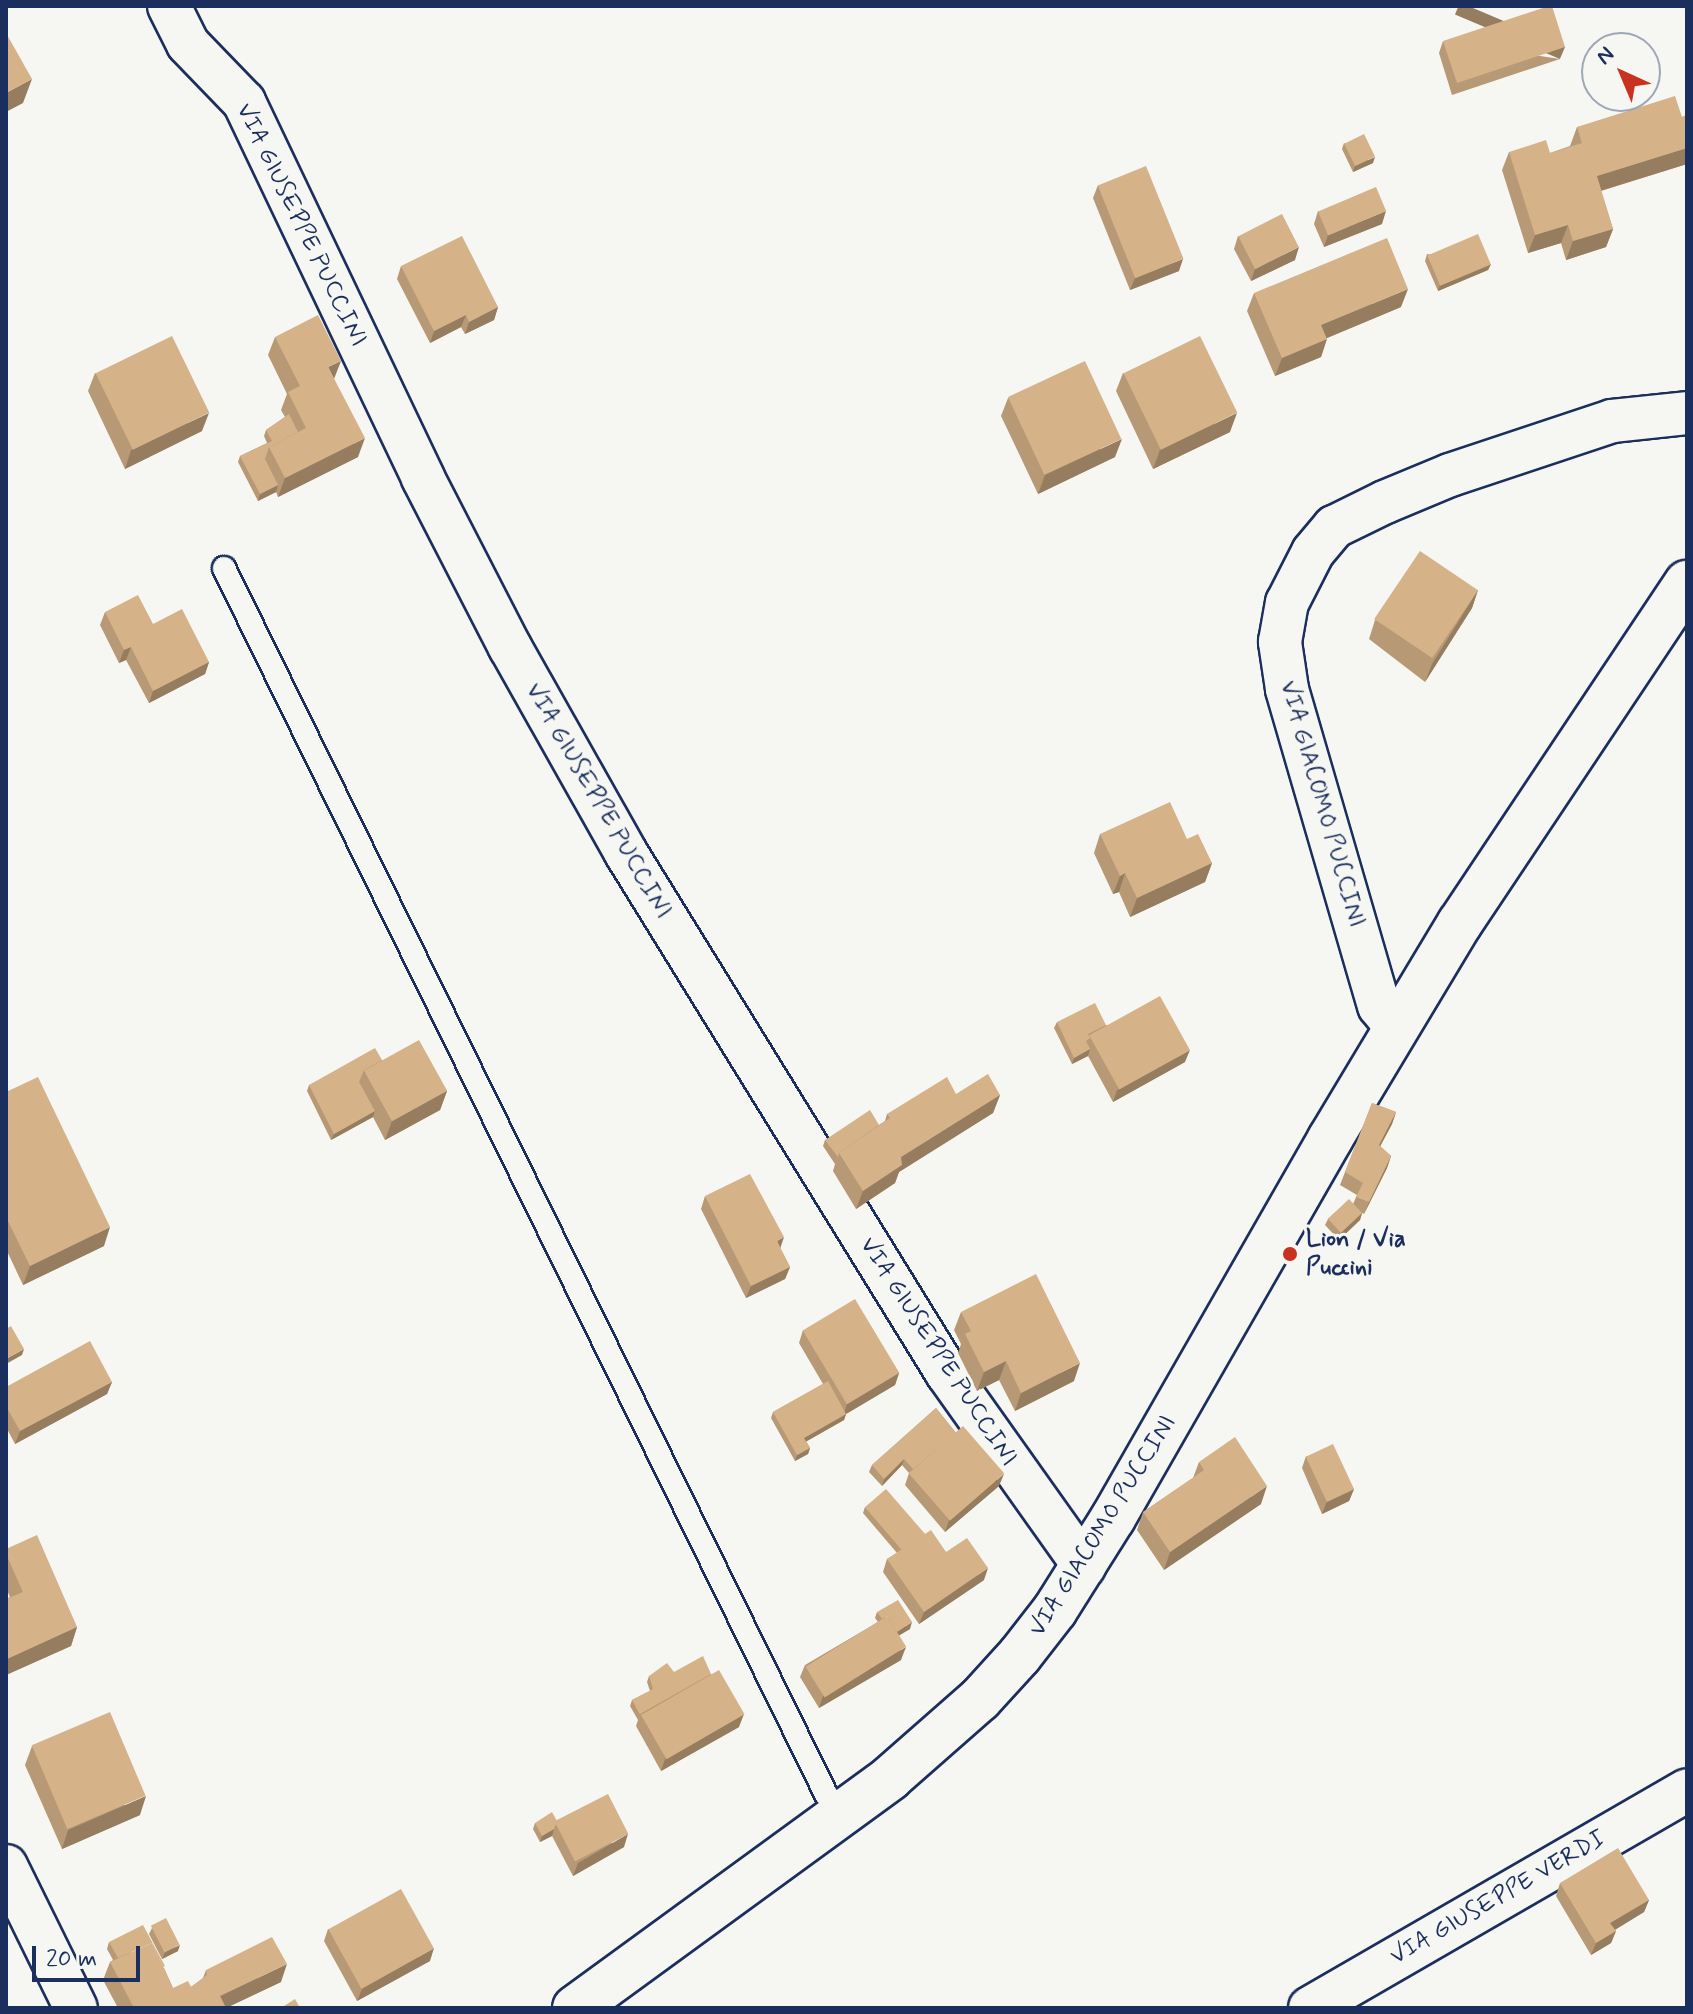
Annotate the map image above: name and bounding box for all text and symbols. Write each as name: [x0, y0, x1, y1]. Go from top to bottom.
north arrow: [1581, 32, 1661, 112]
text: N: [1591, 41, 1621, 71]
street label: VIA GIUSEPPE PUCCINI: [230, 99, 372, 351]
street label: VIA GIACOMO PUCCINI: [1272, 675, 1372, 933]
street label: VIA GIUSEPPE PUCCINI: [519, 679, 677, 923]
place label: Lion / Via Puccini: [1306, 1226, 1406, 1282]
street label: VIA GIUSEPPE PUCCINI: [853, 1233, 1023, 1471]
marker: Lion / Via Puccini: [1281, 1245, 1299, 1263]
street label: VIA GIACOMO PUCCINI: [1022, 1408, 1184, 1644]
street label: VIA GIUSEPPE VERDI: [1385, 1824, 1611, 1972]
scale bar: [36, 1930, 144, 1980]
text: 20 m: [46, 1944, 97, 1975]

